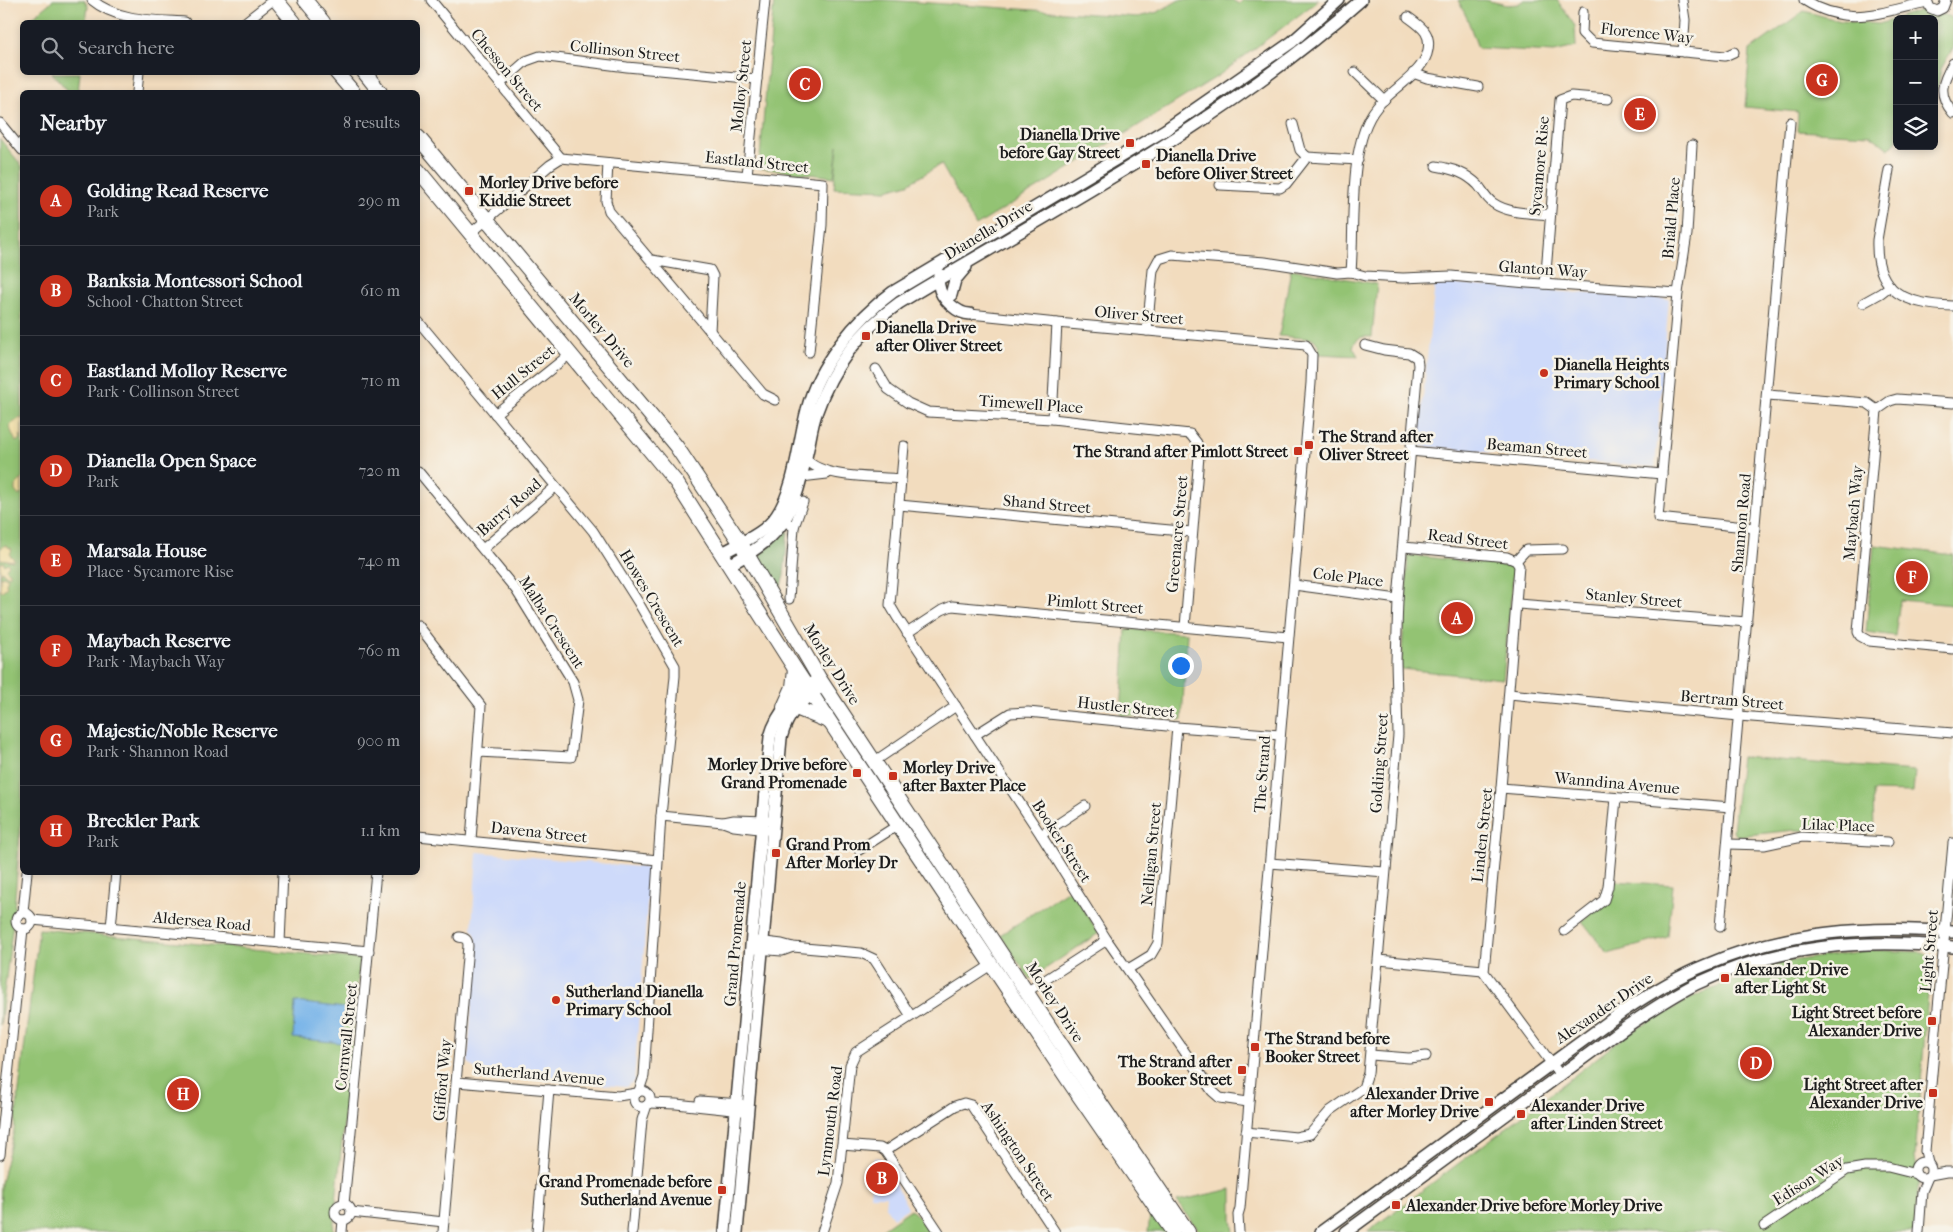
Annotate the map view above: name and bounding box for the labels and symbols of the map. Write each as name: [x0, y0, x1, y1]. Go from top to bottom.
street label: Florence Way: [1599, 19, 1695, 47]
street label: Chesson Street: [467, 25, 547, 116]
street label: Collinson Street: [569, 36, 681, 66]
street label: Molloy Street: [727, 38, 755, 133]
pin: G: [1806, 61, 1838, 99]
pin: C: [789, 65, 821, 103]
pin: E: [1624, 95, 1656, 133]
street label: Sycamore Rise: [1525, 115, 1553, 217]
place label: Dianella Drive before Gay Street: [999, 125, 1120, 163]
marker: Dianella Drive before Gay Street: [1124, 137, 1136, 149]
place label: Dianella Drive before Oliver Street: [1155, 146, 1293, 183]
street label: Eastland Street: [704, 147, 810, 177]
marker: Dianella Drive before Oliver Street: [1140, 158, 1152, 170]
place label: Morley Drive before Kiddie Street: [478, 173, 619, 210]
street label: Briald Place: [1658, 176, 1684, 260]
marker: Morley Drive before Kiddie Street: [463, 185, 475, 197]
street label: Dianella Drive: [940, 196, 1036, 264]
street label: Glanton Way: [1498, 256, 1589, 282]
street label: Morley Drive: [565, 289, 639, 371]
street label: Oliver Street: [1094, 302, 1185, 328]
place label: Dianella Drive after Oliver Street: [876, 318, 1002, 355]
marker: Dianella Drive after Oliver Street: [860, 330, 872, 342]
street label: Hull Street: [487, 341, 559, 403]
place label: Dianella Heights Primary School: [1554, 355, 1669, 393]
marker: Dianella Heights Primary School: [1538, 367, 1550, 379]
street label: Timewell Place: [978, 391, 1084, 417]
place label: The Strand after Oliver Street: [1318, 427, 1434, 464]
street label: Beaman Street: [1486, 434, 1589, 462]
marker: The Strand after Oliver Street: [1303, 439, 1315, 451]
place label: The Strand after Pimlott Street: [1072, 442, 1288, 461]
marker: The Strand after Pimlott Street: [1292, 445, 1304, 457]
street label: Maybach Way: [1839, 464, 1867, 562]
street label: Shannon Road: [1727, 472, 1755, 573]
street label: Barry Road: [473, 474, 545, 540]
street label: Greenacre Street: [1162, 474, 1192, 594]
street label: Shand Street: [1002, 491, 1092, 517]
street label: Read Street: [1427, 525, 1510, 553]
street label: Howes Crescent: [615, 546, 689, 650]
pin: F: [1896, 558, 1928, 596]
street label: Cole Place: [1312, 563, 1384, 591]
street label: Malba Crescent: [515, 572, 589, 672]
street label: Stanley Street: [1585, 584, 1683, 612]
street label: Pimlott Street: [1046, 590, 1144, 618]
pin: A: [1441, 599, 1473, 637]
street label: Morley Drive: [800, 620, 865, 708]
your location: [1168, 653, 1194, 679]
street label: Bertram Street: [1679, 686, 1785, 714]
street label: Hustler Street: [1076, 692, 1176, 722]
street label: Golding Street: [1366, 712, 1392, 814]
street label: The Strand: [1250, 734, 1274, 813]
place label: Morley Drive before Grand Promenade: [707, 755, 847, 792]
place label: Morley Drive after Baxter Place: [902, 758, 1026, 795]
marker: Morley Drive before Grand Promenade: [851, 767, 863, 779]
street label: Wanndina Avenue: [1553, 768, 1681, 798]
marker: Morley Drive after Baxter Place: [887, 770, 899, 782]
street label: Linden Street: [1468, 786, 1496, 883]
street label: Booker Street: [1028, 796, 1096, 886]
street label: Nelligan Street: [1137, 801, 1165, 907]
street label: Lilac Place: [1801, 814, 1875, 836]
street label: Davena Street: [490, 817, 589, 847]
place label: Grand Prom After Morley Dr: [785, 835, 899, 873]
marker: Grand Prom After Morley Dr: [770, 847, 782, 859]
street label: Grand Promenade: [720, 880, 750, 1007]
street label: Aldersea Road: [151, 907, 252, 935]
street label: Light Street: [1916, 909, 1942, 993]
street label: Morley Drive: [1022, 958, 1088, 1046]
place label: Alexander Drive after Light St: [1734, 960, 1848, 998]
street label: Alexander Drive: [1551, 968, 1656, 1048]
marker: Alexander Drive after Light St: [1719, 972, 1731, 984]
street label: Cornwall Street: [331, 982, 361, 1092]
place label: Sutherland Dianella Primary School: [566, 982, 704, 1020]
marker: Sutherland Dianella Primary School: [550, 994, 562, 1006]
place label: Light Street before Alexander Drive: [1792, 1003, 1922, 1040]
marker: Light Street before Alexander Drive: [1926, 1015, 1938, 1027]
place label: The Strand before Booker Street: [1264, 1029, 1390, 1066]
street label: Gifford Way: [429, 1038, 455, 1122]
marker: The Strand before Booker Street: [1249, 1041, 1261, 1053]
pin: D: [1740, 1044, 1772, 1082]
place label: The Strand after Booker Street: [1117, 1052, 1233, 1089]
street label: Sutherland Avenue: [473, 1059, 605, 1089]
street label: Lynmouth Road: [814, 1064, 846, 1177]
marker: The Strand after Booker Street: [1236, 1064, 1248, 1076]
pin: H: [167, 1075, 199, 1113]
place label: Light Street after Alexander Drive: [1803, 1075, 1924, 1112]
place label: Alexander Drive after Morley Drive: [1350, 1084, 1479, 1122]
marker: Light Street after Alexander Drive: [1927, 1087, 1939, 1099]
street label: Ashington Street: [977, 1096, 1059, 1205]
marker: Alexander Drive after Morley Drive: [1483, 1096, 1495, 1108]
place label: Alexander Drive after Linden Street: [1530, 1096, 1663, 1133]
marker: Alexander Drive after Linden Street: [1515, 1108, 1527, 1120]
street label: Edison Way: [1769, 1150, 1847, 1209]
pin: B: [866, 1159, 898, 1197]
place label: Grand Promenade before Sutherland Avenue: [539, 1172, 712, 1209]
marker: Grand Promenade before Sutherland Avenue: [716, 1184, 728, 1196]
place label: Alexander Drive before Morley Drive: [1405, 1196, 1662, 1216]
marker: Alexander Drive before Morley Drive: [1390, 1199, 1402, 1211]

